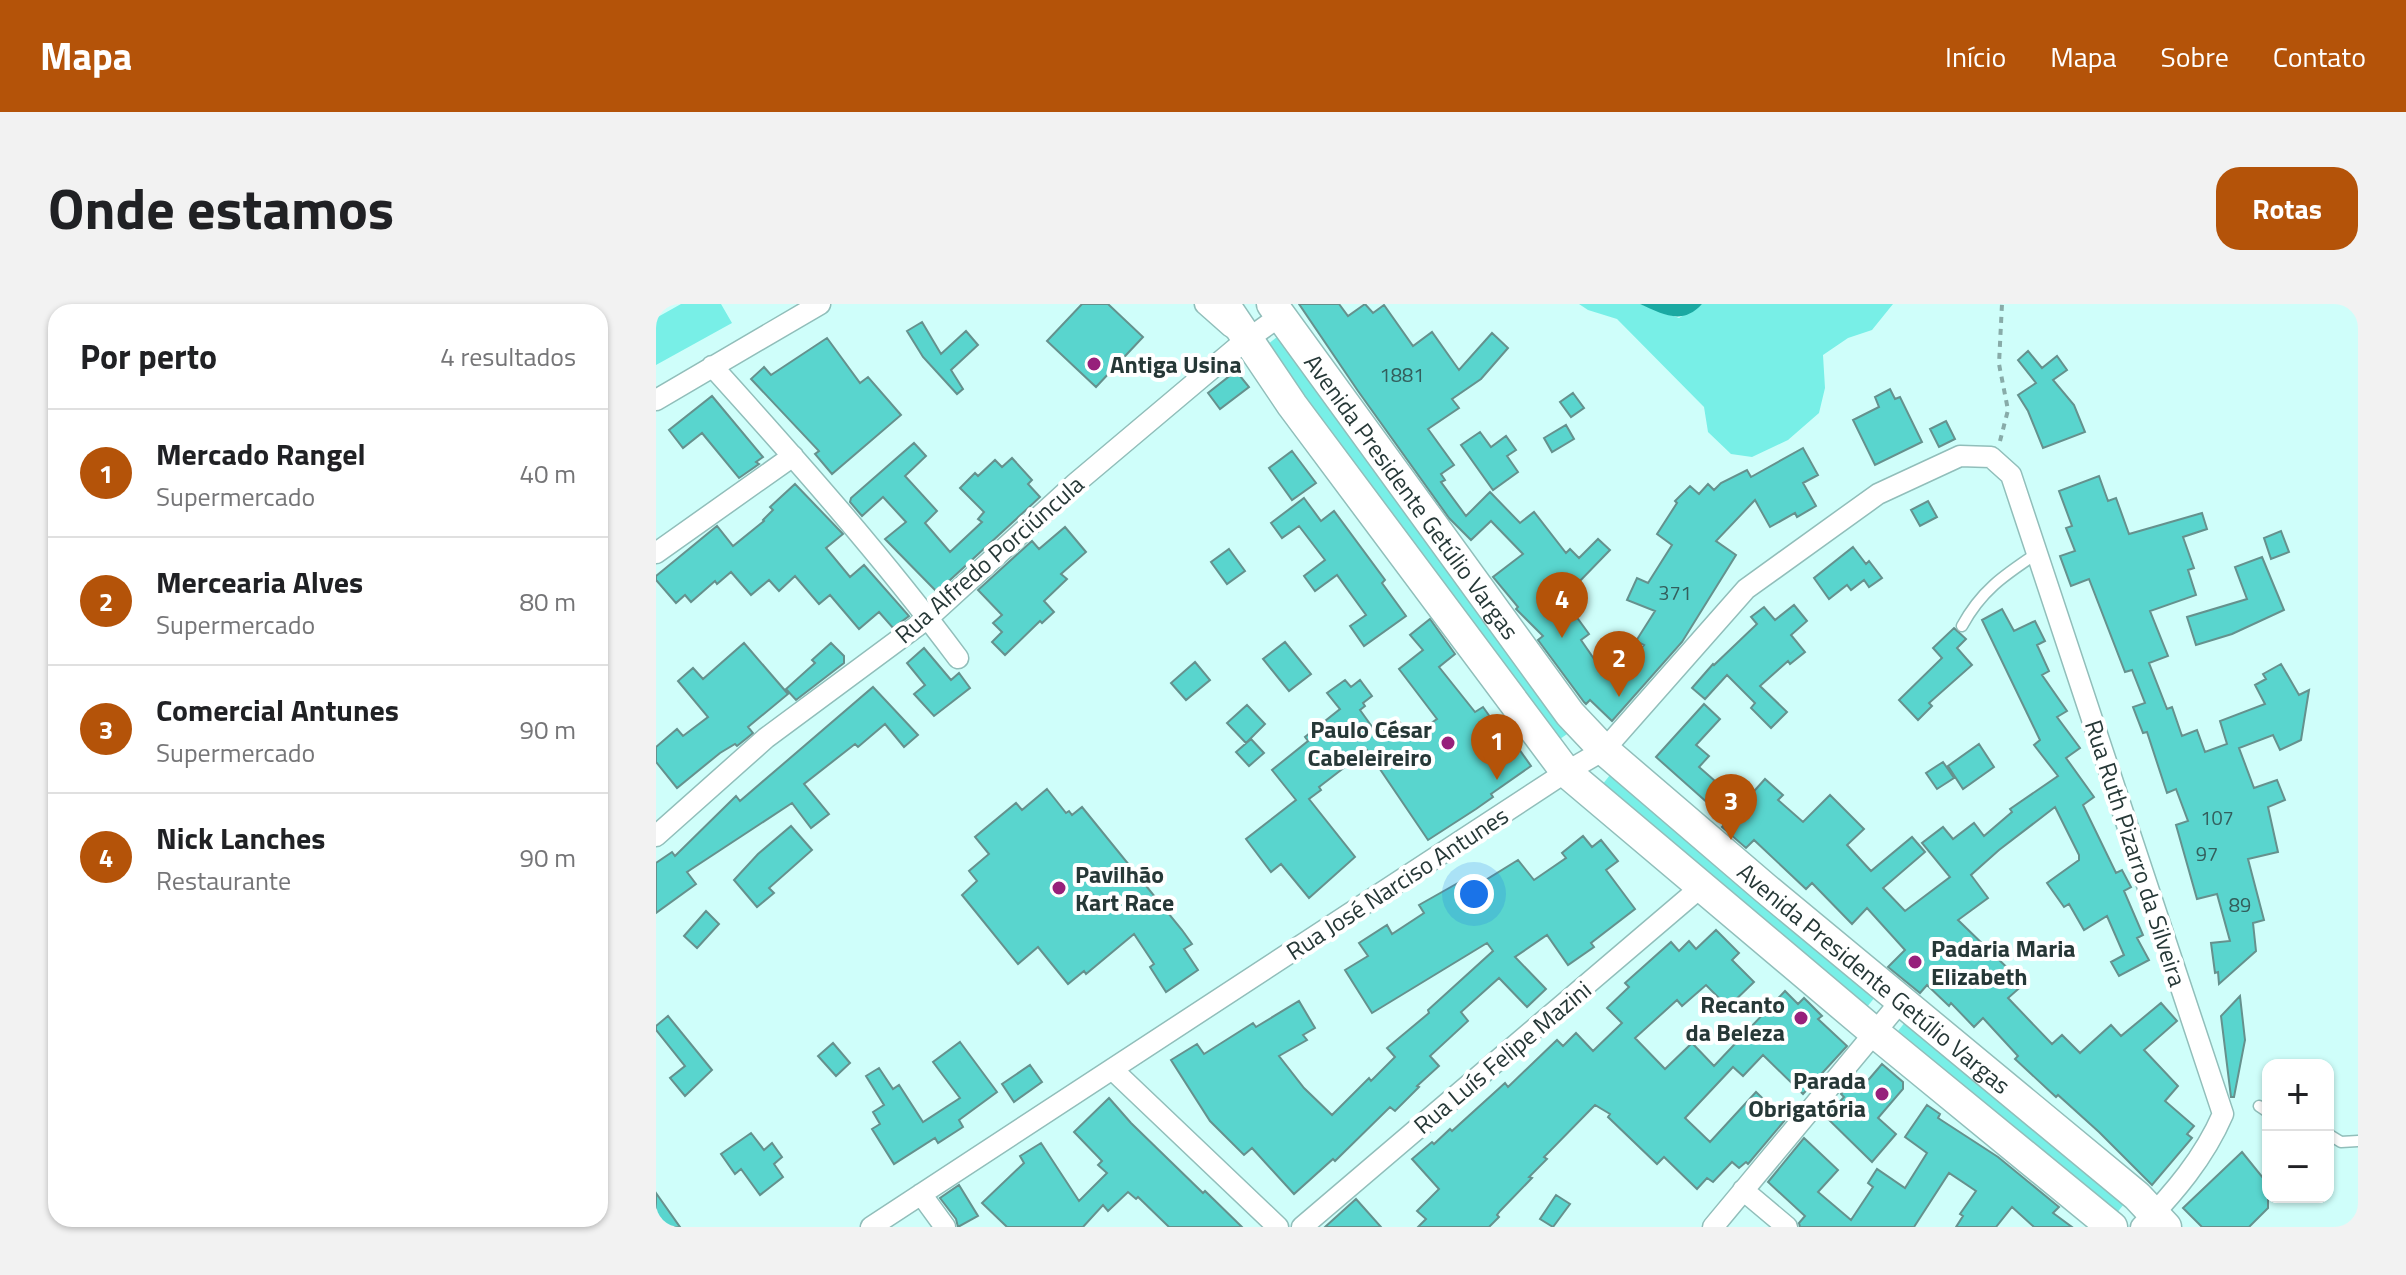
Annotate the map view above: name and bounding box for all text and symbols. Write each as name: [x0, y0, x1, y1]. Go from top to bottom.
text: Mapa: [40, 27, 132, 85]
text: Início: [1945, 35, 2006, 78]
text: Mapa: [2050, 35, 2117, 78]
text: Sobre: [2161, 35, 2229, 78]
text: Contato: [2273, 35, 2366, 78]
text: Onde estamos: [48, 166, 394, 251]
button: Rotas: [2216, 167, 2358, 250]
text: Por perto: [80, 330, 217, 382]
text: 4 resultados: [440, 337, 576, 376]
place label: Antiga Usina: [1110, 346, 1242, 382]
street label: Avenida Presidente Getúlio Vargas: [1296, 346, 1528, 647]
marker: Antiga Usina: [1085, 355, 1103, 373]
house number: 1881: [1380, 359, 1424, 390]
text: Mercado Rangel: [156, 431, 366, 477]
text: 1: [99, 454, 113, 493]
text: 40 m: [519, 454, 576, 493]
street label: Rua Alfredo Porciúncula: [886, 467, 1092, 651]
text: Supermercado: [156, 477, 315, 516]
text: Mercearia Alves: [156, 559, 363, 605]
pin: 4: [1536, 572, 1588, 638]
house number: 371: [1658, 577, 1692, 608]
text: 2: [99, 582, 113, 621]
text: 80 m: [519, 582, 576, 621]
text: Supermercado: [156, 605, 315, 644]
pin: 2: [1593, 631, 1645, 697]
text: Comercial Antunes: [156, 687, 399, 733]
text: 3: [99, 710, 113, 749]
text: 90 m: [519, 710, 576, 749]
place label: Paulo César Cabeleireiro: [1307, 711, 1432, 775]
pin: 1: [1471, 714, 1523, 780]
street label: Rua Ruth Pizarro da Silveira: [2076, 715, 2196, 991]
text: Supermercado: [156, 733, 315, 772]
marker: Paulo César Cabeleireiro: [1439, 734, 1457, 752]
pin: 3: [1705, 774, 1757, 840]
street label: Rua José Narciso Antunes: [1279, 798, 1515, 968]
house number: 107: [2200, 802, 2234, 833]
text: Nick Lanches: [156, 815, 325, 861]
text: 4: [99, 838, 113, 877]
text: 90 m: [519, 838, 576, 877]
house number: 97: [2196, 838, 2218, 869]
street label: Avenida Presidente Getúlio Vargas: [1730, 854, 2019, 1102]
place label: Pavilhão Kart Race: [1075, 856, 1174, 920]
text: Restaurante: [156, 861, 291, 900]
your location: [1454, 874, 1494, 914]
marker: Pavilhão Kart Race: [1050, 879, 1068, 897]
house number: 89: [2229, 889, 2251, 920]
place label: Padaria Maria Elizabeth: [1931, 930, 2076, 994]
marker: Padaria Maria Elizabeth: [1906, 953, 1924, 971]
street label: Rua Luís Felipe Mazini: [1405, 972, 1599, 1142]
place label: Recanto da Beleza: [1686, 986, 1785, 1050]
marker: Recanto da Beleza: [1792, 1009, 1810, 1027]
map controls: [2262, 1059, 2334, 1203]
button: +: [2262, 1059, 2334, 1131]
place label: Parada Obrigatória: [1748, 1062, 1866, 1126]
marker: Parada Obrigatória: [1873, 1085, 1891, 1103]
button: −: [2262, 1131, 2334, 1203]

